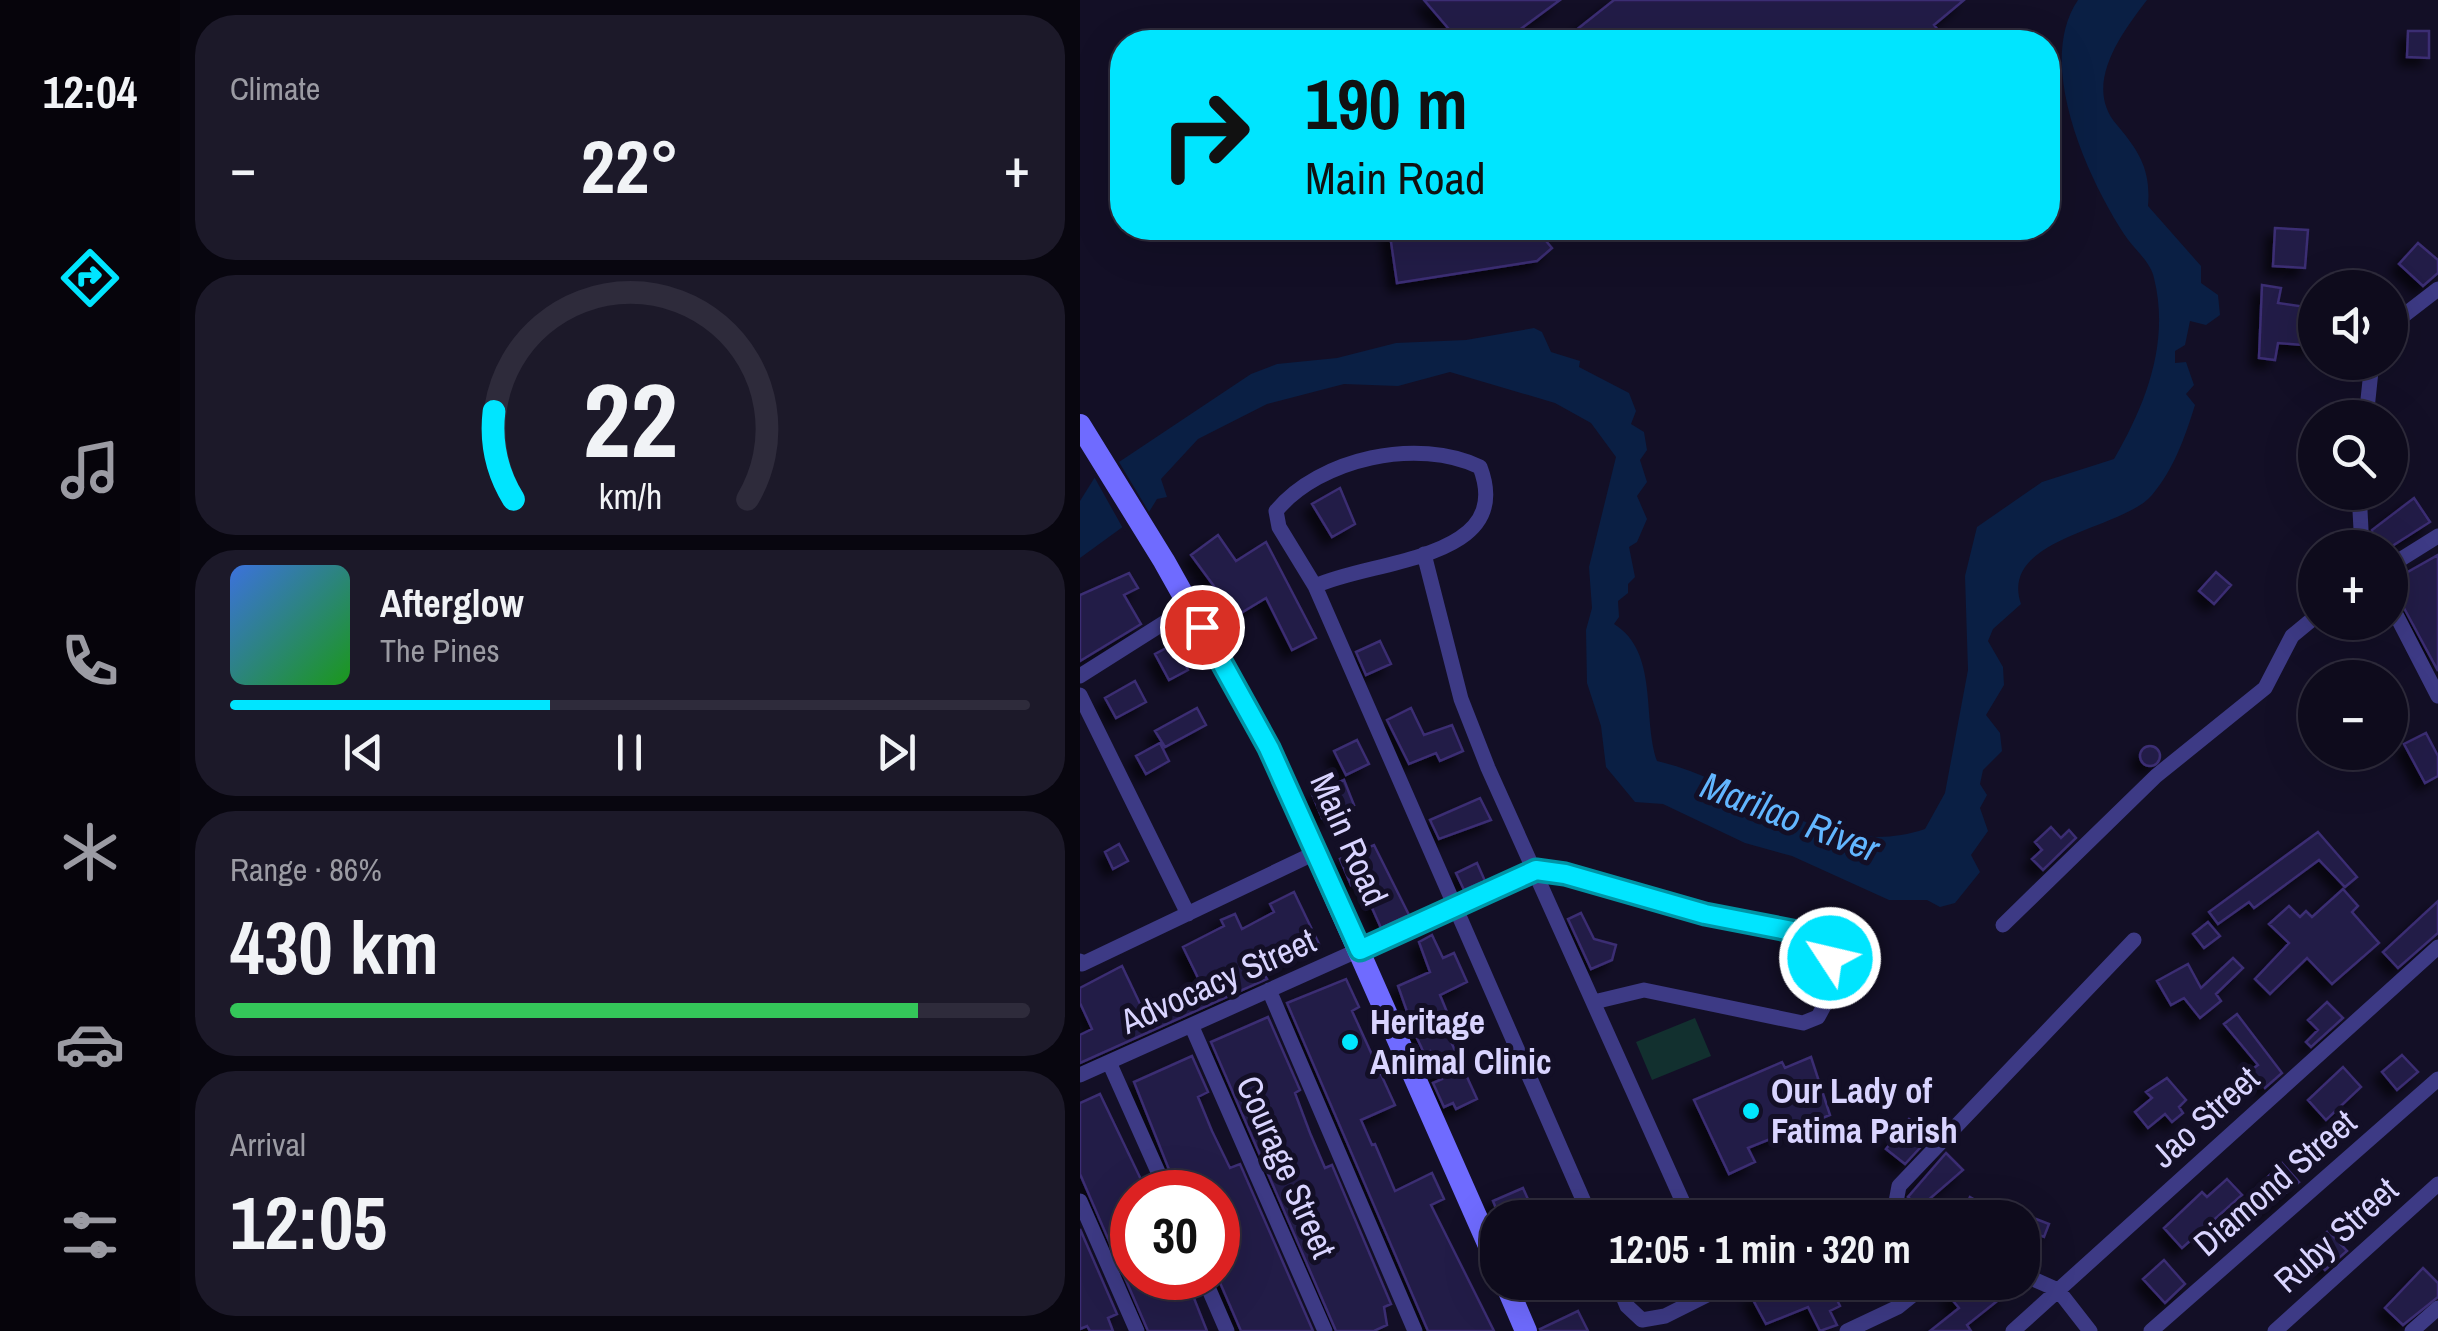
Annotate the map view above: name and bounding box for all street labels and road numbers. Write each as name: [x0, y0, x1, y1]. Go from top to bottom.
street label: Main Road: [1299, 765, 1399, 912]
street label: Advocacy Street: [1112, 917, 1323, 1045]
street label: Jao Street: [2140, 1055, 2269, 1178]
street label: Courage Street: [1225, 1068, 1348, 1265]
street label: Diamond Street: [2183, 1099, 2366, 1266]
street label: Ruby Street: [2264, 1166, 2408, 1303]

